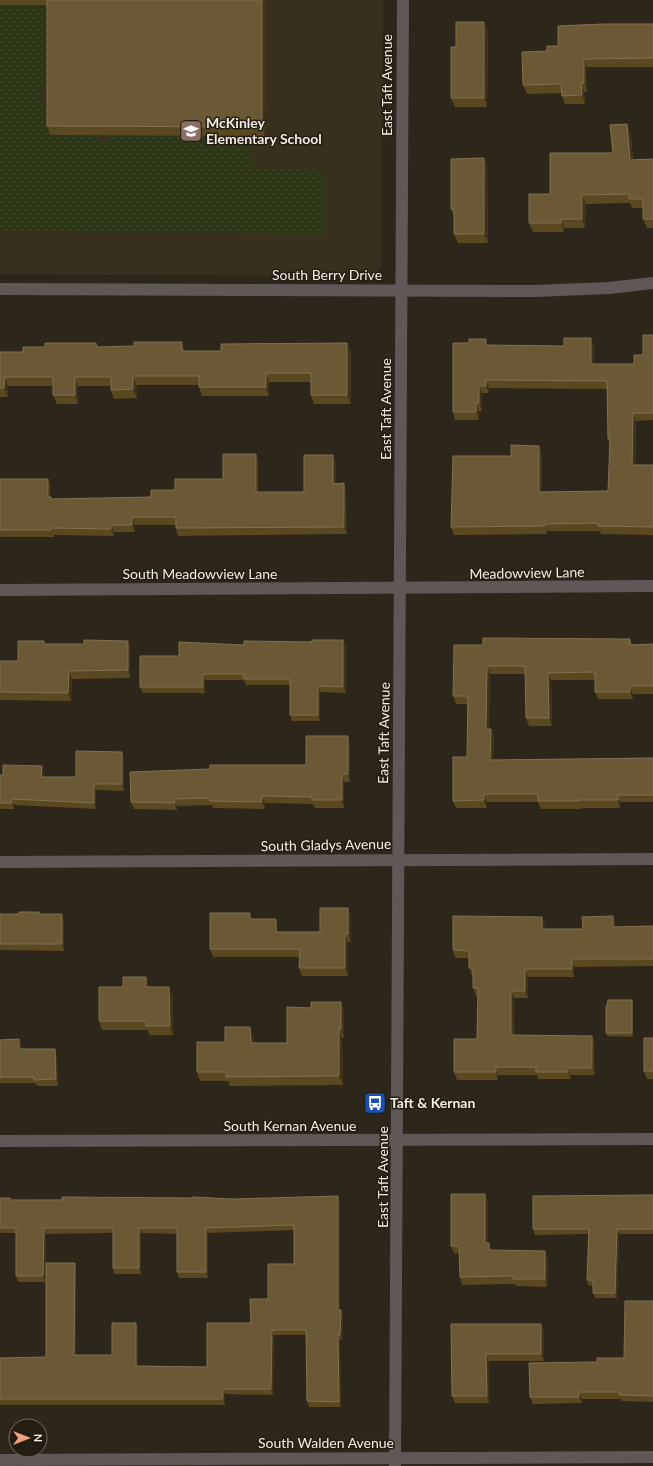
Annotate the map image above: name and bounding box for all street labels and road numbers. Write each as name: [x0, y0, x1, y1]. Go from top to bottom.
street label: East Taft Avenue: [378, 34, 395, 136]
street label: South Berry Drive: [272, 266, 382, 283]
street label: East Taft Avenue: [377, 358, 394, 460]
street label: Meadowview Lane: [469, 563, 585, 582]
street label: South Meadowview Lane: [122, 565, 278, 582]
street label: East Taft Avenue: [374, 682, 393, 784]
street label: South Gladys Avenue: [261, 835, 391, 854]
street label: South Kernan Avenue: [224, 1117, 357, 1134]
street label: East Taft Avenue: [374, 1126, 391, 1228]
street label: South Walden Avenue: [258, 1434, 394, 1451]

